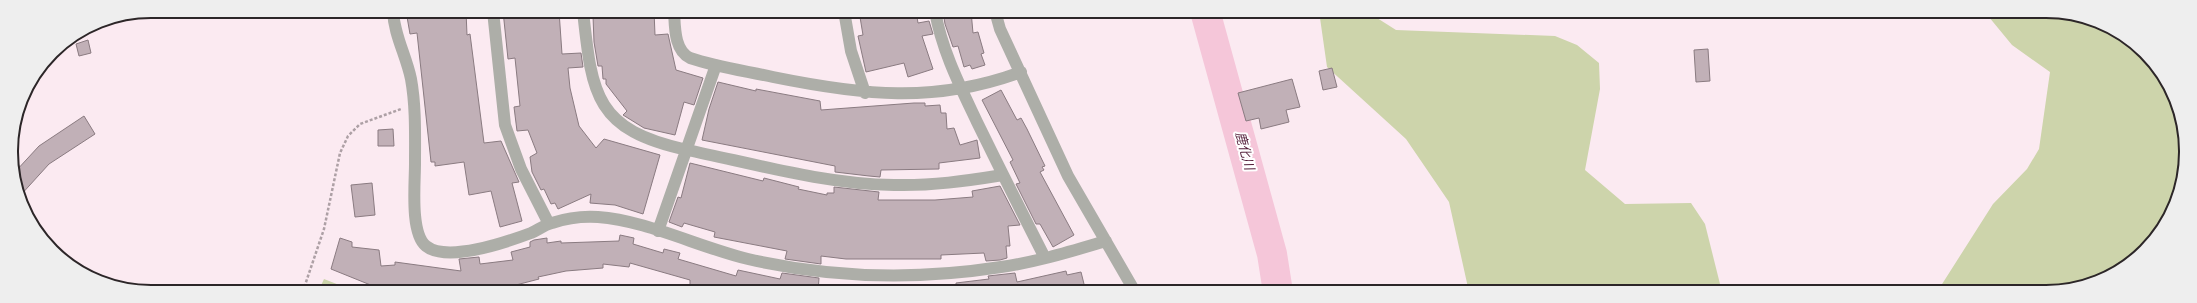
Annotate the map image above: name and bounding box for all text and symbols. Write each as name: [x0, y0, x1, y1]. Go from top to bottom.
water label: 鹿化川: [1233, 130, 1257, 173]

